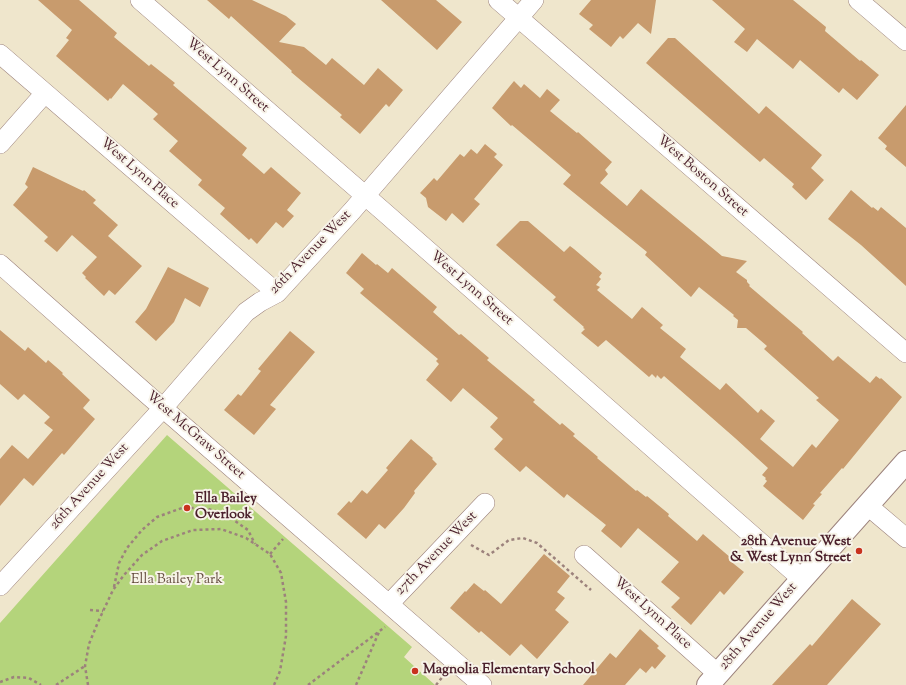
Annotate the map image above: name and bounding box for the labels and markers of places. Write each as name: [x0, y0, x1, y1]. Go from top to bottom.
place label: Ella Bailey Overlook: [195, 492, 257, 524]
marker: Ella Bailey Overlook: [182, 503, 192, 513]
place label: 28th Avenue West & West Lynn Street: [730, 535, 851, 568]
marker: 28th Avenue West & West Lynn Street: [854, 546, 864, 556]
place label: Magnolia Elementary School: [423, 663, 595, 679]
marker: Magnolia Elementary School: [410, 666, 420, 676]

